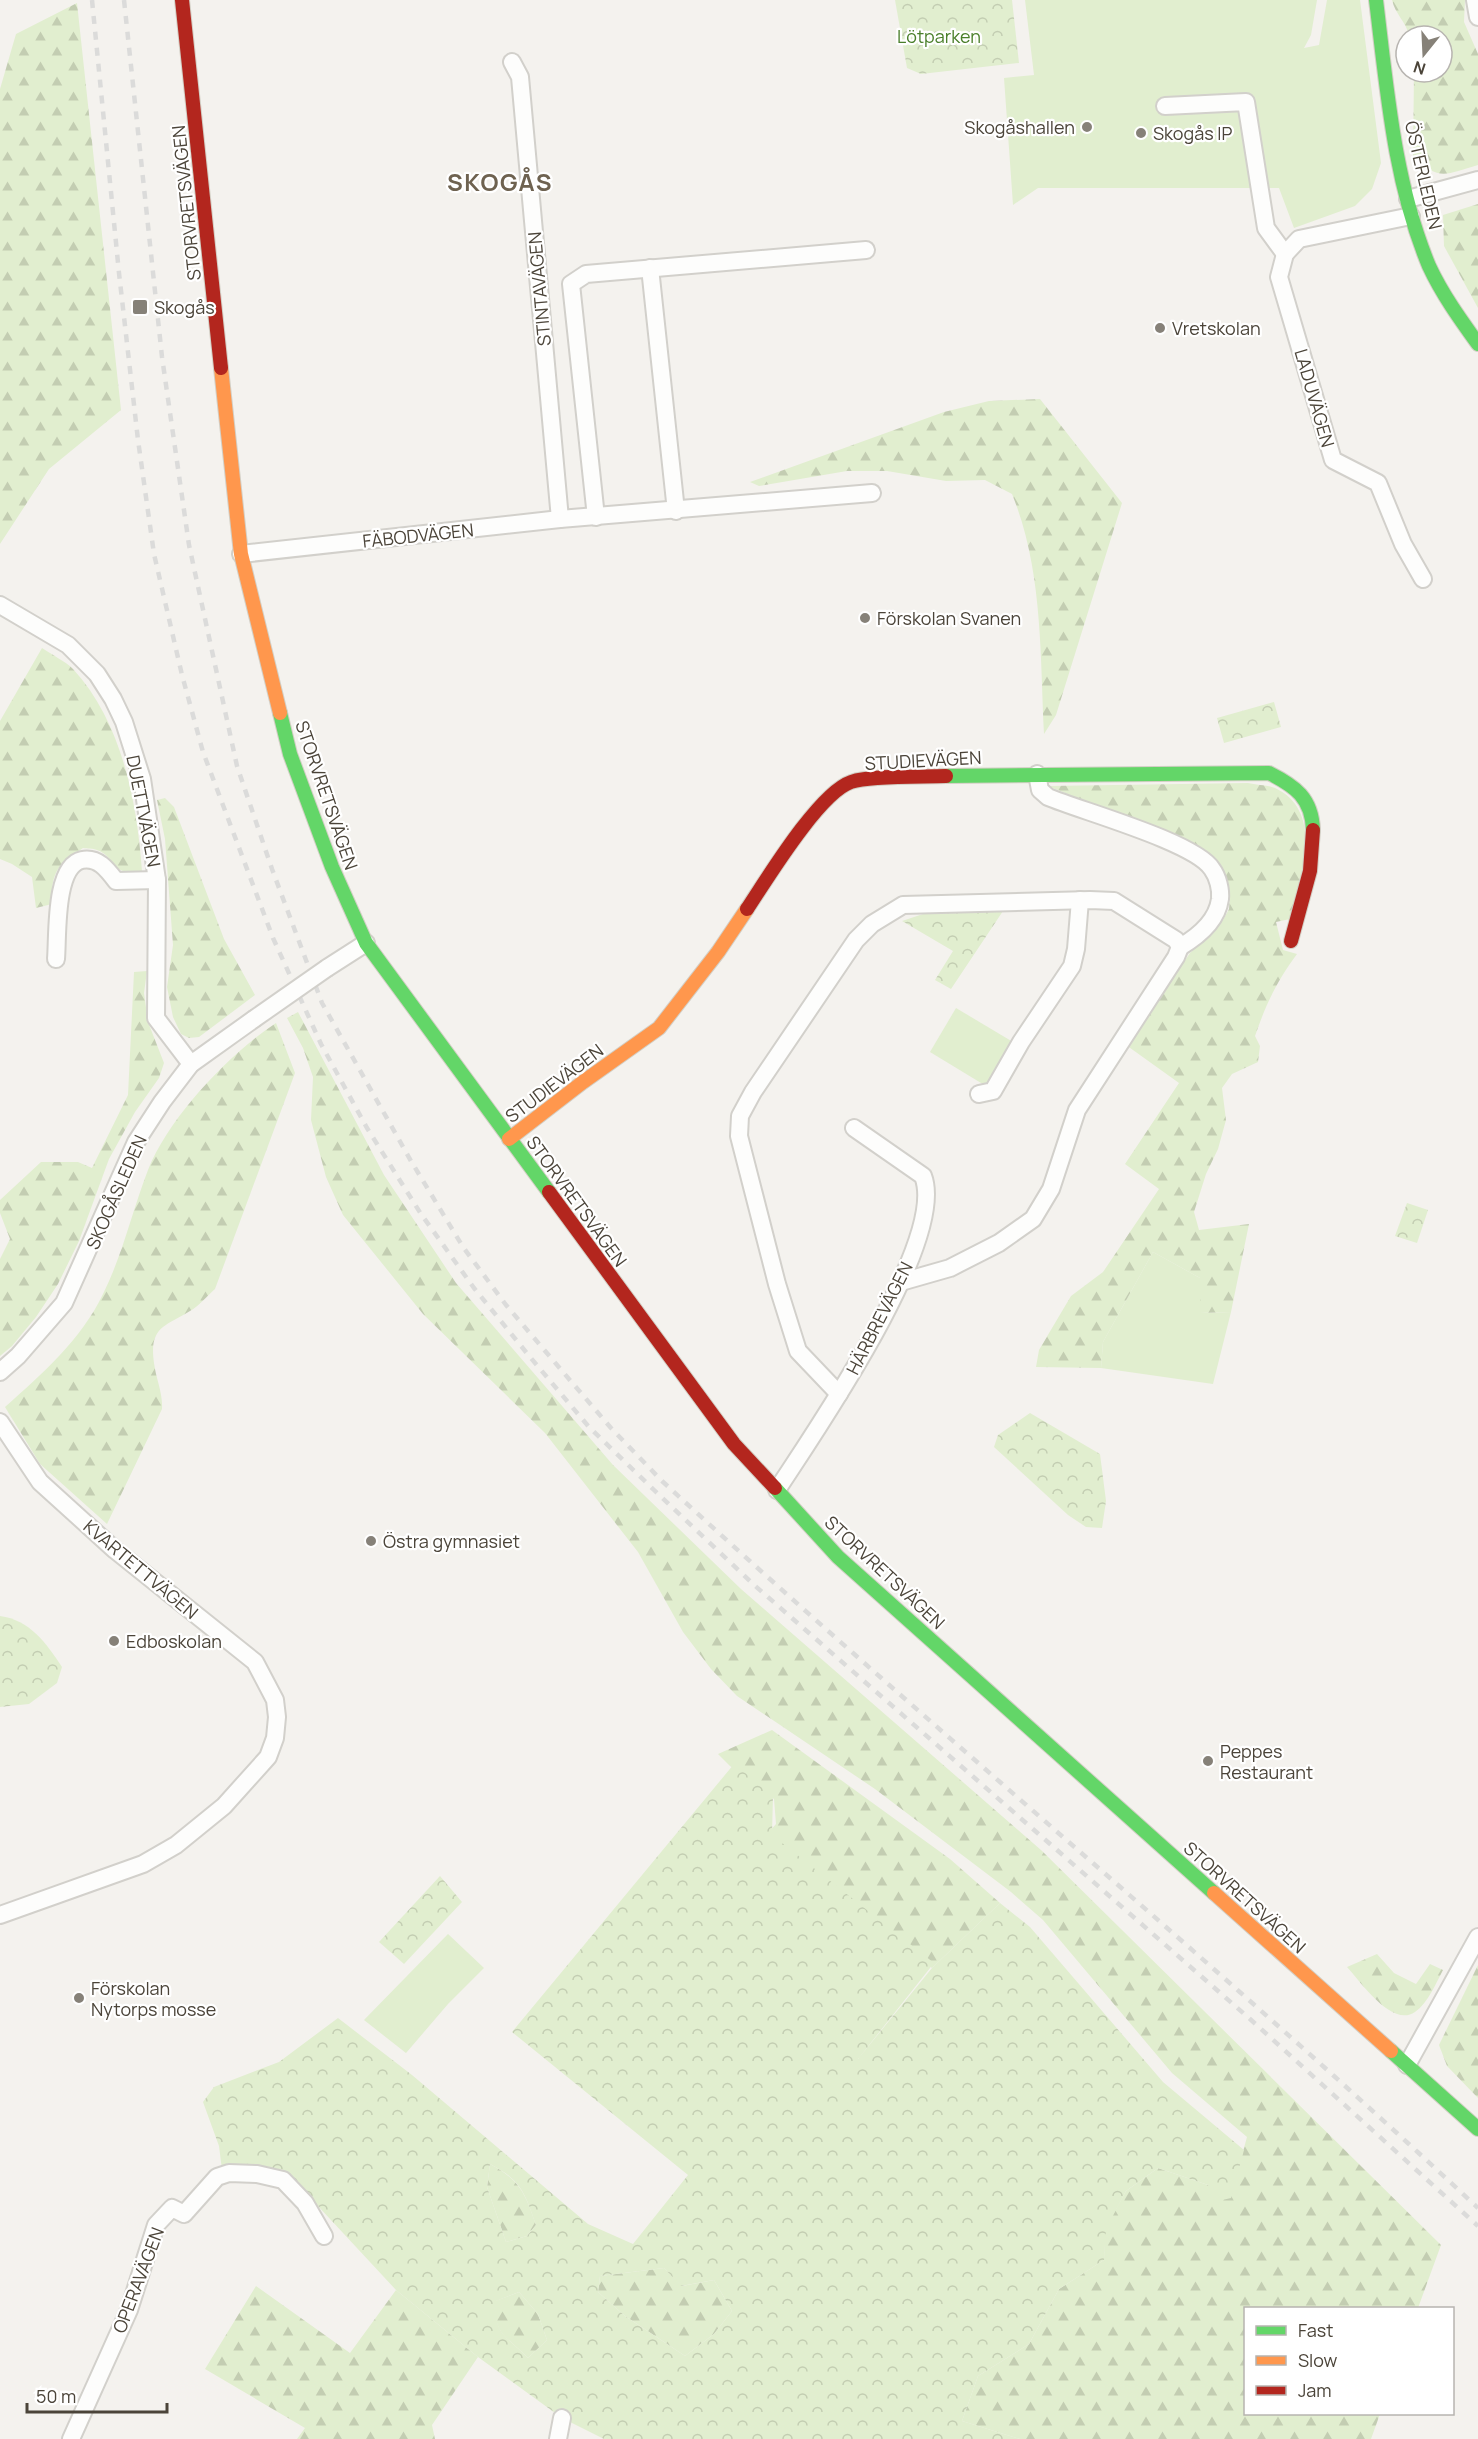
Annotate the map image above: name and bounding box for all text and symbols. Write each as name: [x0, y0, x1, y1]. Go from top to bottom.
park label: Lötparken: [897, 24, 981, 48]
north arrow: [1394, 24, 1454, 84]
text: N: [1410, 56, 1428, 81]
place label: Skogåshallen: [964, 115, 1075, 139]
street label: ÖSTERLEDEN: [1400, 118, 1448, 232]
marker: Skogåshallen: [1080, 120, 1094, 134]
place label: Skogås IP: [1153, 121, 1232, 145]
street label: STORVRETSVÄGEN: [166, 124, 206, 282]
marker: Skogås IP: [1134, 126, 1148, 140]
district label: SKOGÅS: [447, 165, 553, 198]
street label: STINTAVÄGEN: [522, 231, 556, 347]
place label: Skogås: [154, 295, 215, 319]
marker: Skogås: [131, 298, 149, 316]
place label: Vretskolan: [1172, 316, 1261, 340]
marker: Vretskolan: [1153, 321, 1167, 335]
street label: LADUVÄGEN: [1290, 346, 1340, 450]
street label: FÄBODVÄGEN: [361, 517, 475, 553]
place label: Förskolan Svanen: [877, 606, 1021, 630]
marker: Förskolan Svanen: [858, 611, 872, 625]
street label: STORVRETSVÄGEN: [290, 717, 364, 873]
street label: STUDIEVÄGEN: [864, 745, 982, 775]
street label: DUETTVÄGEN: [121, 753, 167, 869]
street label: STUDIEVÄGEN: [500, 1038, 608, 1128]
street label: SKOGÅSLEDEN: [80, 1131, 152, 1253]
street label: STORVRETSVÄGEN: [521, 1131, 633, 1271]
street label: HÄRBREVÄGEN: [840, 1257, 918, 1379]
street label: STORVRETSVÄGEN: [820, 1510, 950, 1634]
street label: KVARTETTVÄGEN: [79, 1514, 203, 1624]
place label: Östra gymnasiet: [383, 1529, 520, 1553]
marker: Östra gymnasiet: [364, 1534, 378, 1548]
place label: Edboskolan: [126, 1629, 222, 1653]
marker: Edboskolan: [107, 1634, 121, 1648]
place label: Peppes Restaurant: [1220, 1739, 1313, 1784]
marker: Peppes Restaurant: [1201, 1754, 1215, 1768]
street label: STORVRETSVÄGEN: [1179, 1836, 1311, 1958]
place label: Förskolan Nytorps mosse: [91, 1976, 216, 2021]
marker: Förskolan Nytorps mosse: [72, 1991, 86, 2005]
street label: OPERAVÄGEN: [107, 2224, 169, 2336]
legend: [1244, 2307, 1454, 2415]
text: Fast: [1298, 2318, 1333, 2342]
text: Slow: [1298, 2348, 1338, 2372]
scale bar: [27, 2376, 166, 2414]
text: Jam: [1298, 2378, 1332, 2402]
text: 50 m: [36, 2384, 76, 2408]

